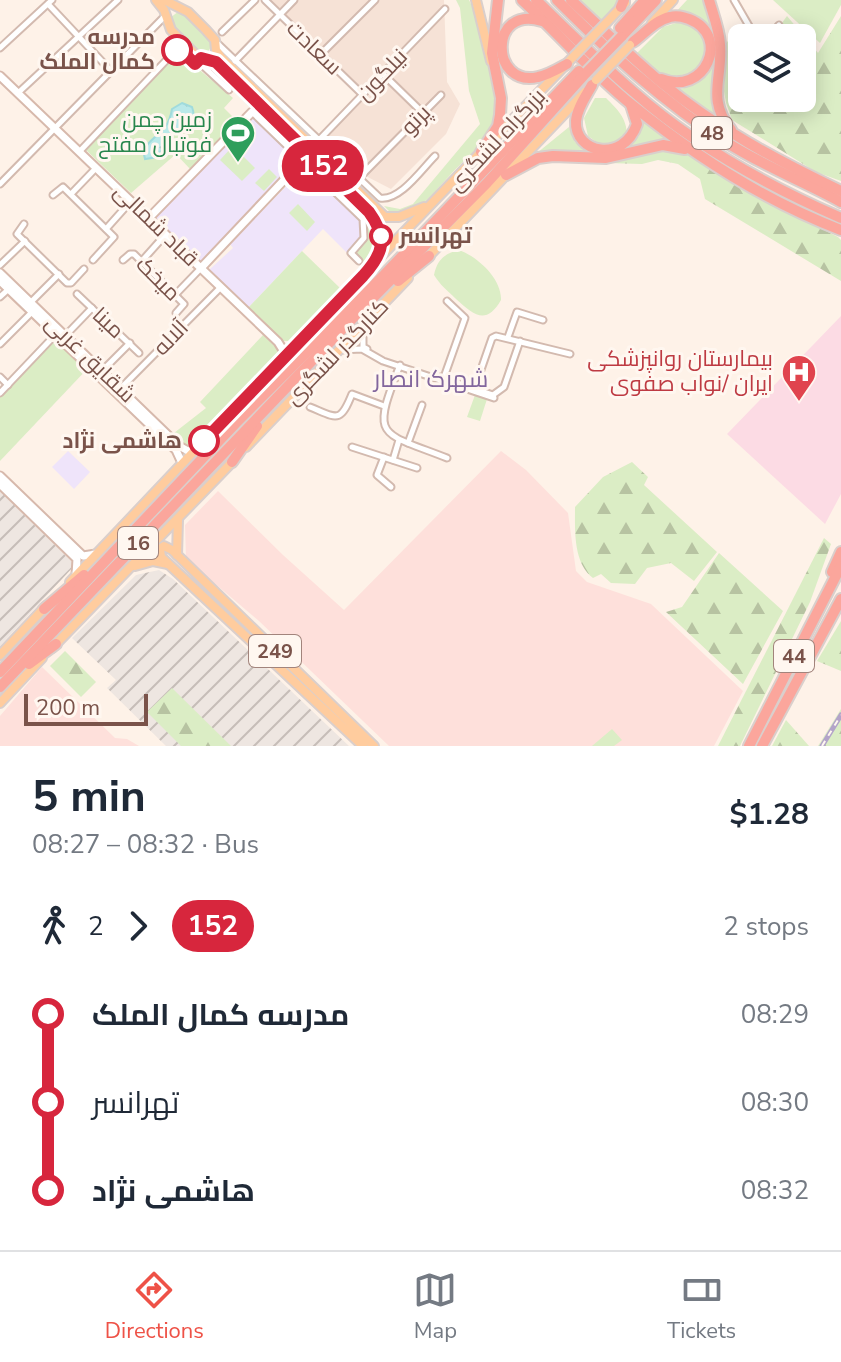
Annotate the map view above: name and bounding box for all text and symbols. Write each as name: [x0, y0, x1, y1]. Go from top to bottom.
street label: سعادت: [280, 14, 348, 82]
place label: مدرسه کمال الملک: [40, 22, 155, 77]
map controls: [728, 24, 816, 112]
button: layers: [728, 24, 816, 112]
marker: مدرسه کمال الملک: [162, 35, 192, 65]
street label: نیلگون: [350, 42, 414, 108]
street label: بزرگراه لشگری: [441, 82, 553, 198]
street label: پرتو: [394, 98, 438, 142]
place label: زمین چمن فوتبال مفتح: [98, 105, 212, 160]
sports icon: زمین چمن فوتبال مفتح: [219, 114, 257, 164]
road number: 48: [692, 117, 732, 149]
line badge: 152: [277, 140, 369, 192]
text: 152: [298, 147, 348, 185]
street label: قباد شمالی: [107, 177, 205, 273]
place label: تهرانسر: [398, 221, 473, 251]
marker: تهرانسر: [370, 225, 392, 247]
street label: میخک: [129, 250, 187, 308]
street label: کنارگذر لشگری: [278, 292, 396, 412]
street label: مینا: [85, 301, 131, 345]
street label: شقایق غربی: [38, 308, 142, 410]
street label: آلاله: [147, 314, 195, 362]
place label: بیمارستان روانپزشکی ایران /نواب صفوی: [587, 344, 773, 399]
hospital icon: بیمارستان روانپزشکی ایران /نواب صفوی: [780, 353, 818, 403]
district label: شهرک انصار: [372, 363, 488, 395]
place label: هاشمی نژاد: [62, 426, 182, 456]
marker: هاشمی نژاد: [189, 426, 219, 456]
road number: 16: [118, 527, 158, 559]
road number: 249: [249, 635, 301, 667]
road number: 44: [774, 640, 814, 672]
scale bar: [24, 690, 148, 726]
text: 200 m: [36, 693, 100, 723]
text: 5 min: [32, 767, 146, 827]
text: $1.28: [730, 794, 809, 835]
text: 08:27 – 08:32 · Bus: [32, 827, 259, 862]
icon: walk: [32, 904, 76, 948]
icon: forward: [116, 904, 160, 948]
text: 152: [188, 907, 238, 945]
text: 2: [88, 909, 104, 944]
text: 2 stops: [723, 909, 809, 944]
text: مدرسه کمال الملک: [92, 995, 349, 1036]
text: 08:29: [741, 997, 809, 1032]
text: تهرانسر: [92, 1083, 179, 1124]
text: 08:30: [741, 1085, 809, 1120]
text: هاشمی نژاد: [92, 1171, 255, 1212]
text: 08:32: [741, 1173, 809, 1208]
tab: Directions: [105, 1268, 204, 1346]
tab: Map: [413, 1268, 457, 1346]
tab: Tickets: [667, 1268, 736, 1346]

